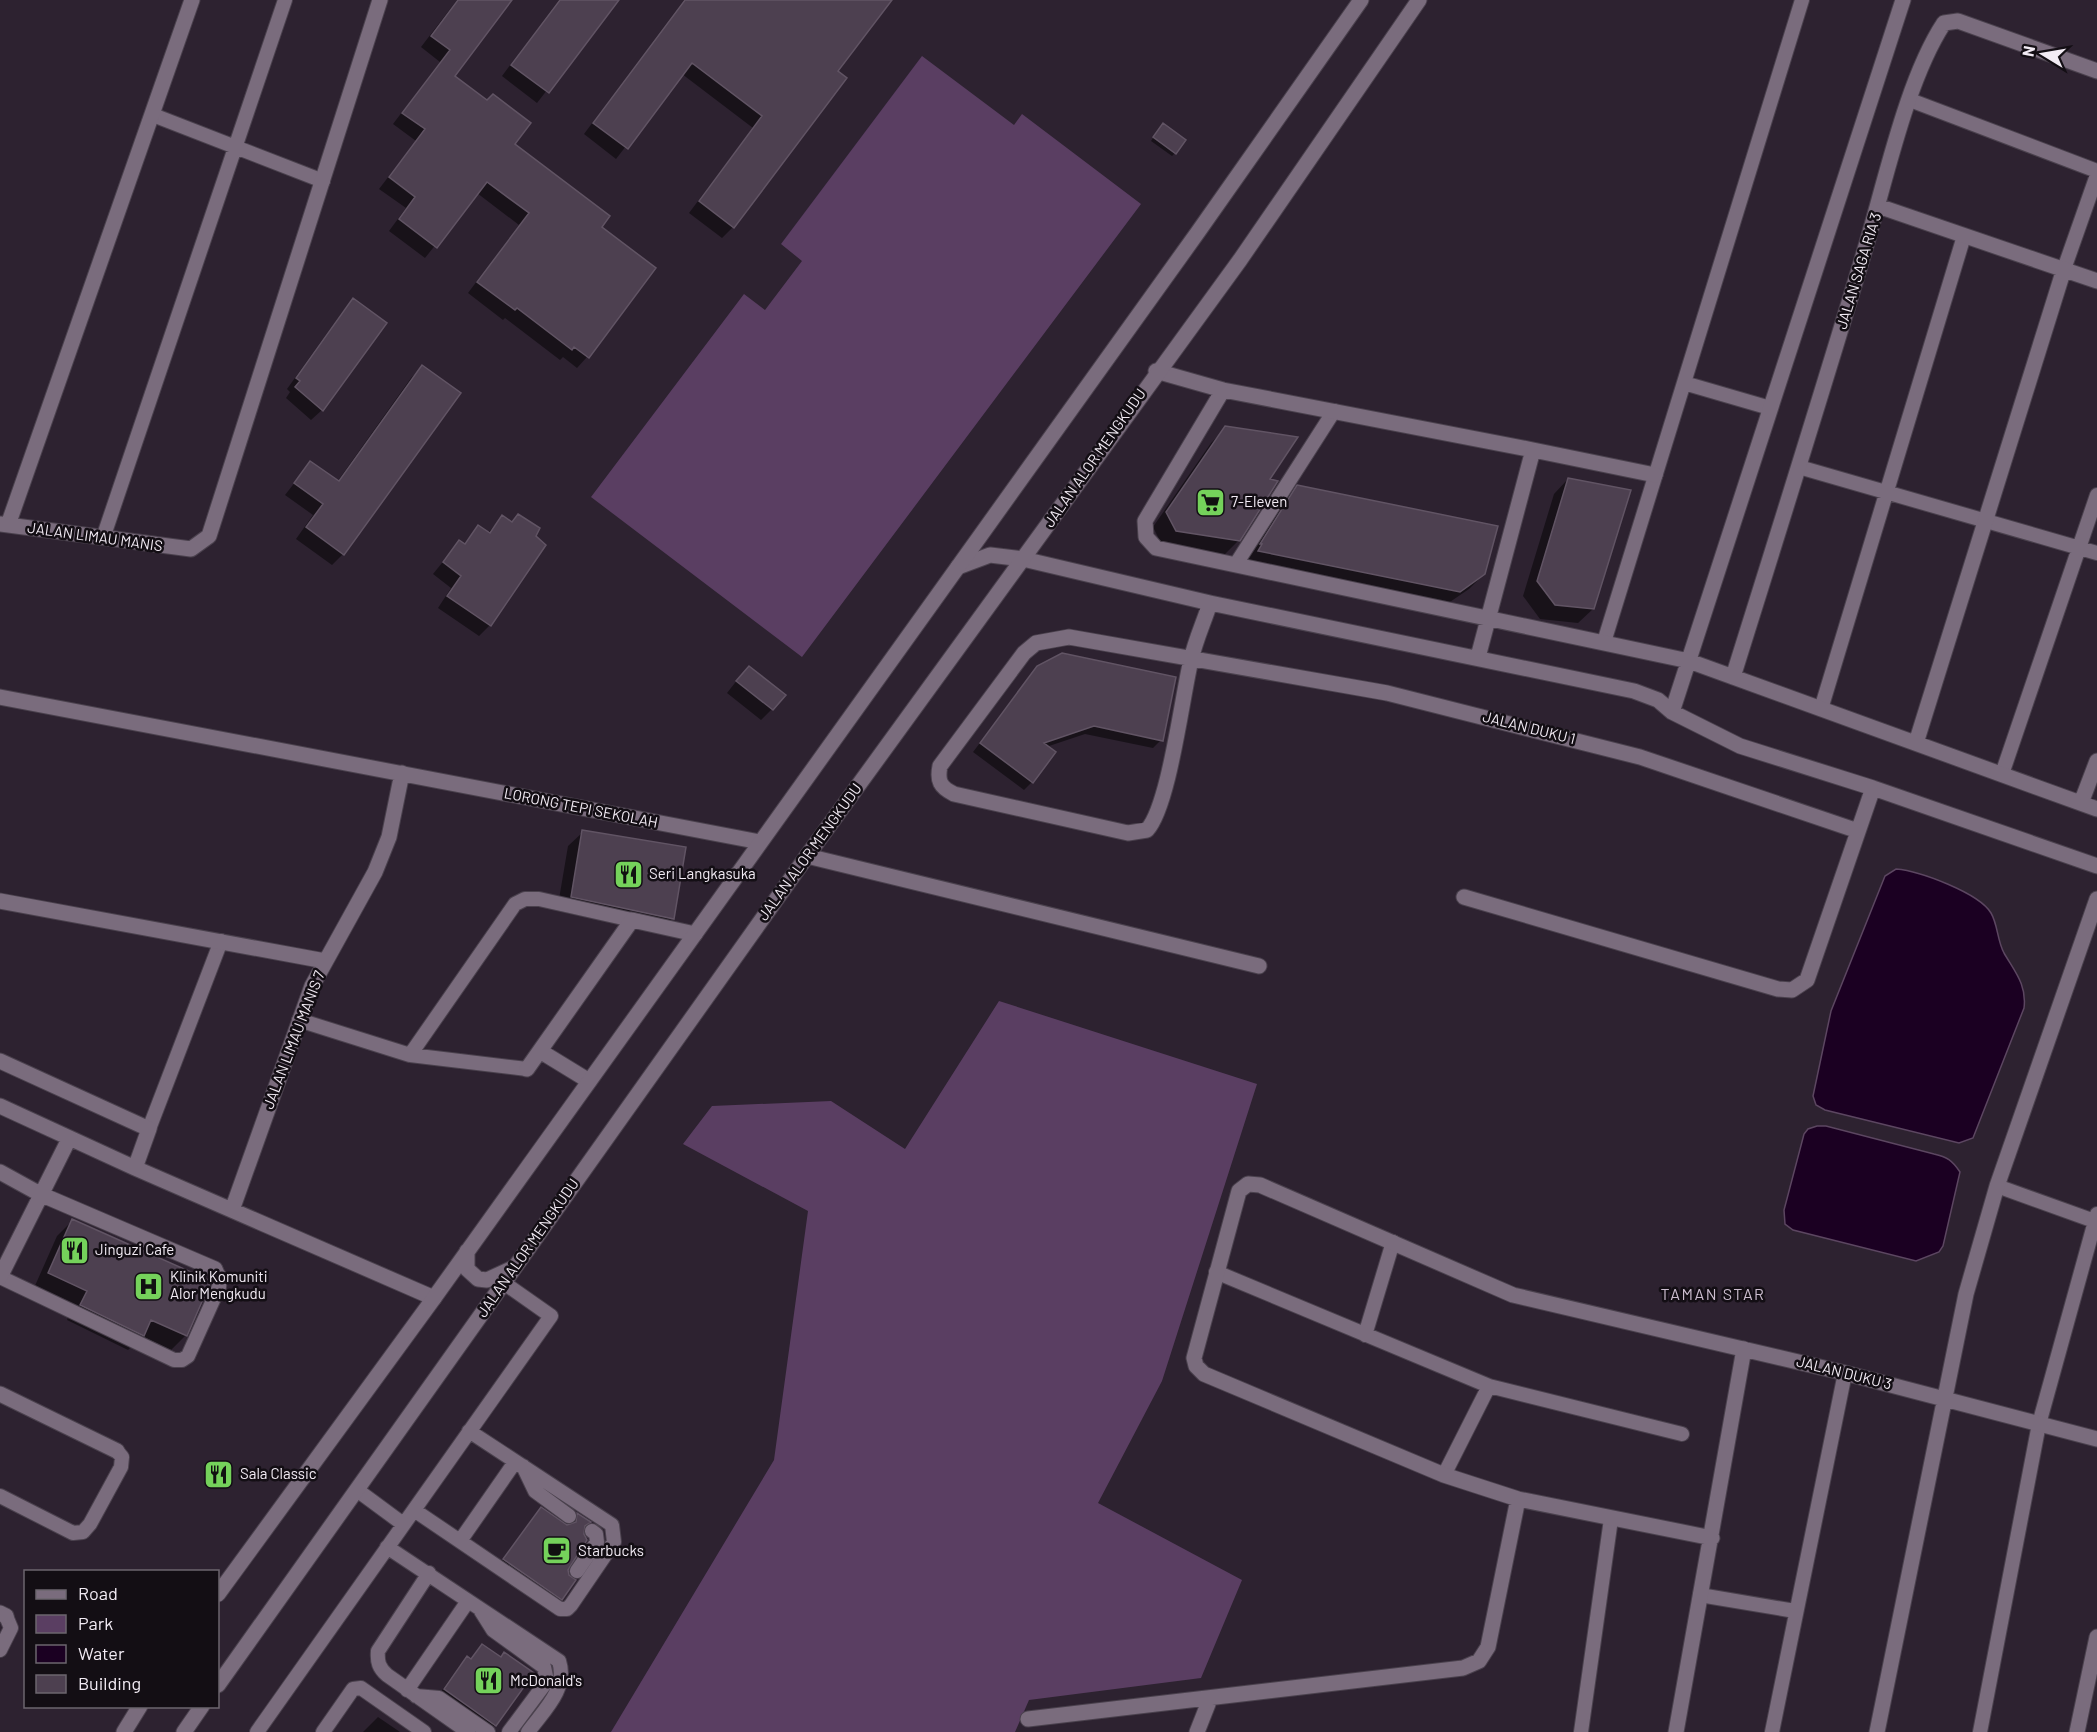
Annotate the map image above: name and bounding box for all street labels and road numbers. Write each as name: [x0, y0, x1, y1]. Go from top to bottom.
street label: JALAN SAGA RIA 3: [1832, 210, 1884, 331]
street label: JALAN ALOR MENGKUDU: [1039, 385, 1149, 530]
street label: JALAN LIMAU MANIS: [26, 518, 164, 554]
street label: JALAN DUKU 1: [1481, 707, 1578, 747]
street label: JALAN ALOR MENGKUDU: [753, 779, 865, 924]
street label: LORONG TEPI SEKOLAH: [503, 783, 660, 831]
street label: JALAN LIMAU MANIS 7: [258, 968, 328, 1111]
street label: JALAN ALOR MENGKUDU: [472, 1175, 582, 1320]
street label: JALAN DUKU 3: [1795, 1351, 1894, 1393]

